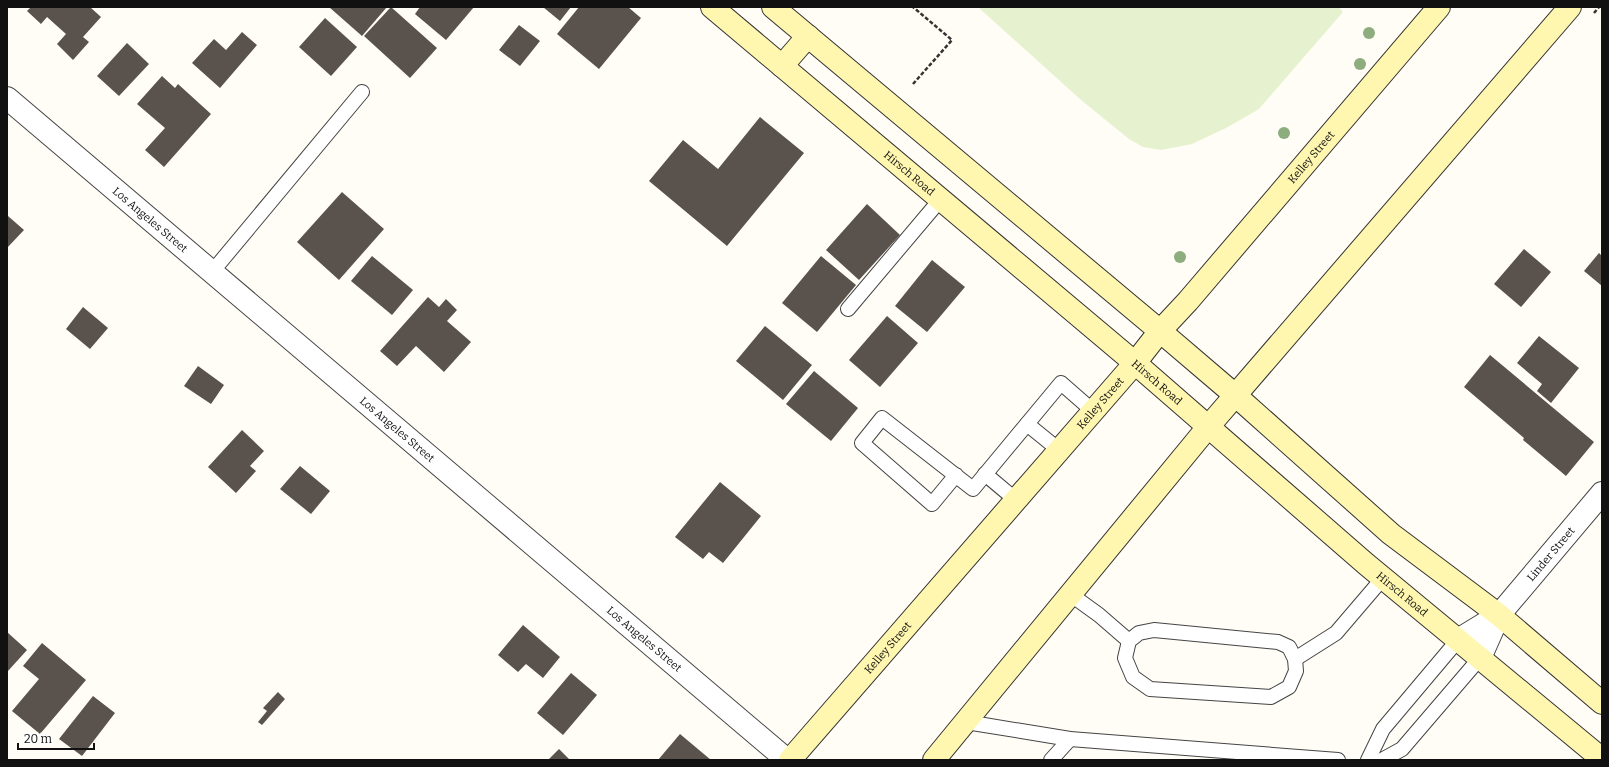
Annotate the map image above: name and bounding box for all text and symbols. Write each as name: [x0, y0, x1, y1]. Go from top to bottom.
street label: Kelley Street: [1285, 128, 1337, 186]
street label: Hirsch Road: [881, 148, 938, 199]
street label: Los Angeles Street: [110, 184, 190, 255]
street label: Hirsch Road: [1129, 357, 1185, 408]
street label: Kelley Street: [1074, 374, 1126, 432]
street label: Los Angeles Street: [357, 394, 437, 465]
street label: Linder Street: [1524, 524, 1577, 584]
street label: Hirsch Road: [1374, 569, 1431, 619]
street label: Los Angeles Street: [604, 604, 684, 674]
street label: Kelley Street: [862, 619, 914, 676]
scale bar: [18, 725, 94, 751]
text: 20 m: [24, 732, 53, 746]

